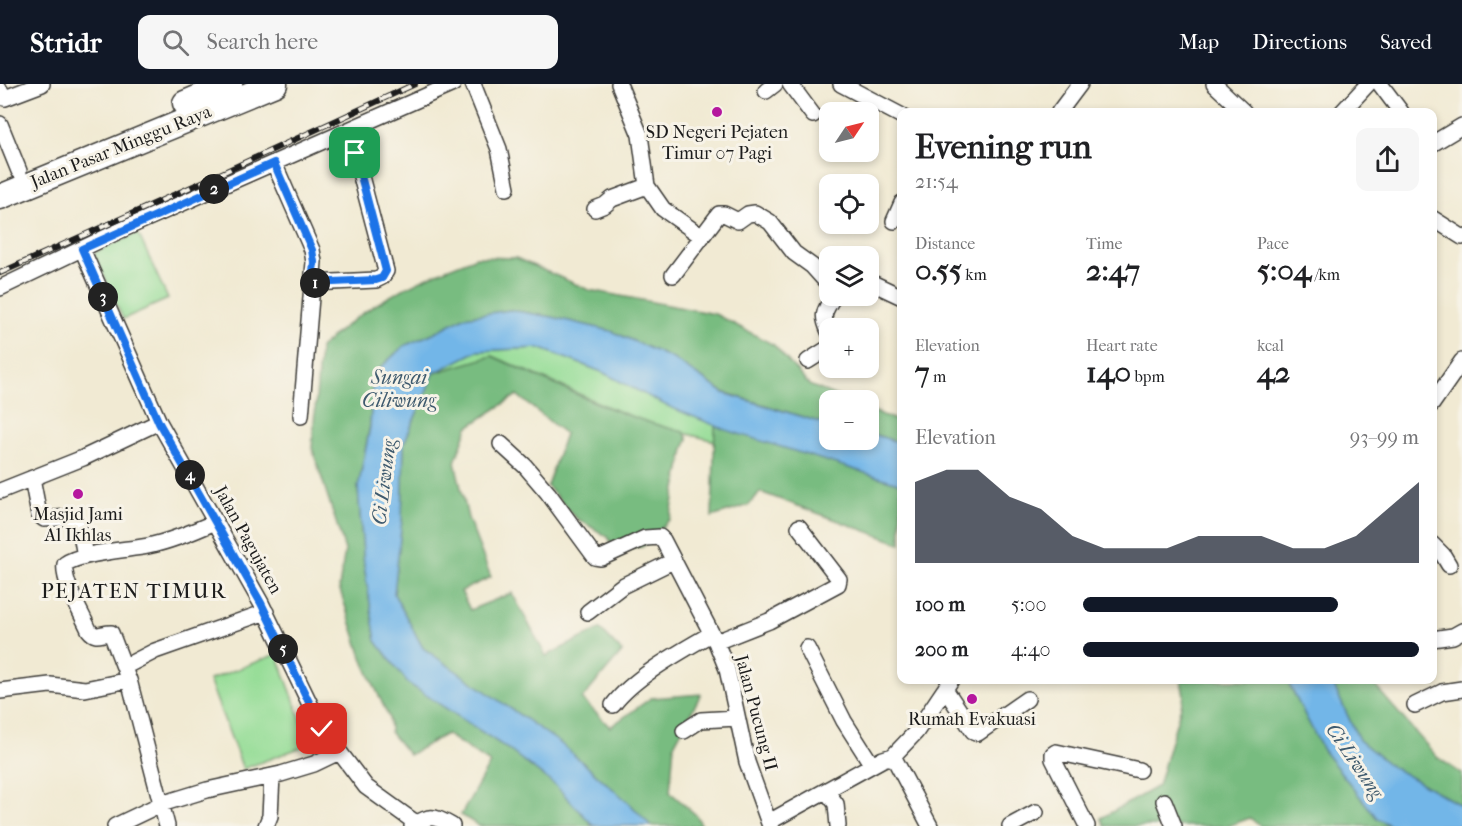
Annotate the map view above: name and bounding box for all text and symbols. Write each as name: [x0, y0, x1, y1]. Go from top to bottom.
search box: [138, 15, 558, 69]
text: Stridr: [30, 26, 102, 59]
icon: search: [159, 26, 192, 59]
text: Search here: [207, 29, 318, 55]
text: Map: [1179, 30, 1219, 54]
text: Directions: [1252, 30, 1347, 54]
text: Saved: [1380, 30, 1432, 54]
street label: Jalan Pasar Minggu Raya: [26, 101, 215, 194]
north arrow: [819, 102, 879, 162]
map controls: [819, 102, 879, 450]
marker: SD Negeri Pejaten Timur 07 Pagi: [710, 105, 724, 119]
place label: SD Negeri Pejaten Timur 07 Pagi: [646, 122, 789, 164]
pin: [329, 127, 380, 178]
text: Evening run: [915, 128, 1092, 167]
button: share: [1356, 128, 1419, 191]
icon: arrive: [338, 136, 371, 169]
text: 21:54: [915, 170, 958, 193]
pin: 2: [199, 174, 229, 204]
button: locate: [819, 174, 879, 234]
text: 2: [210, 179, 218, 198]
text: Distance: [915, 234, 975, 253]
text: Time: [1086, 234, 1122, 253]
text: Pace: [1257, 234, 1289, 253]
button: layers: [819, 246, 879, 306]
text: 0.55: [915, 253, 962, 288]
text: 2:47: [1086, 253, 1140, 288]
text: 5:04: [1257, 253, 1311, 288]
text: km: [962, 265, 987, 284]
text: /km: [1311, 265, 1340, 284]
pin: 1: [300, 268, 330, 298]
text: 1: [312, 273, 318, 292]
pin: 3: [88, 282, 118, 312]
text: 3: [100, 287, 106, 306]
button: +: [819, 318, 879, 378]
text: Elevation: [915, 336, 980, 355]
text: Heart rate: [1086, 336, 1158, 355]
text: kcal: [1257, 336, 1284, 355]
text: 7: [915, 355, 929, 390]
text: 140: [1086, 355, 1131, 390]
text: 42: [1257, 355, 1290, 390]
water label: Sungai Ciliwung: [362, 366, 437, 412]
text: m: [929, 367, 946, 386]
text: bpm: [1131, 367, 1165, 386]
button: −: [819, 390, 879, 450]
text: Elevation: [915, 426, 996, 449]
text: 93–99 m: [1350, 426, 1419, 449]
water label: Ci Liwung: [367, 437, 401, 526]
pin: 4: [175, 460, 205, 490]
text: 4: [185, 465, 195, 484]
street label: Jalan Pagujaten: [209, 481, 287, 598]
marker: Masjid Jami Al Ikhlas: [71, 487, 85, 501]
place label: Masjid Jami Al Ikhlas: [33, 504, 124, 546]
district label: PEJATEN TIMUR: [41, 579, 227, 603]
text: 100 m: [915, 593, 965, 616]
text: 5:00: [1011, 593, 1047, 616]
pin: 5: [268, 634, 298, 664]
text: 200 m: [915, 638, 968, 661]
text: 4:40: [1011, 638, 1051, 661]
text: 5: [280, 639, 286, 658]
street label: Jalan Pucung II: [730, 651, 782, 773]
marker: Rumah Evakuasi: [965, 692, 979, 706]
pin: [296, 703, 347, 754]
place label: Rumah Evakuasi: [908, 709, 1037, 730]
icon: check: [305, 712, 338, 745]
water label: Ci Liwung: [1321, 719, 1389, 804]

